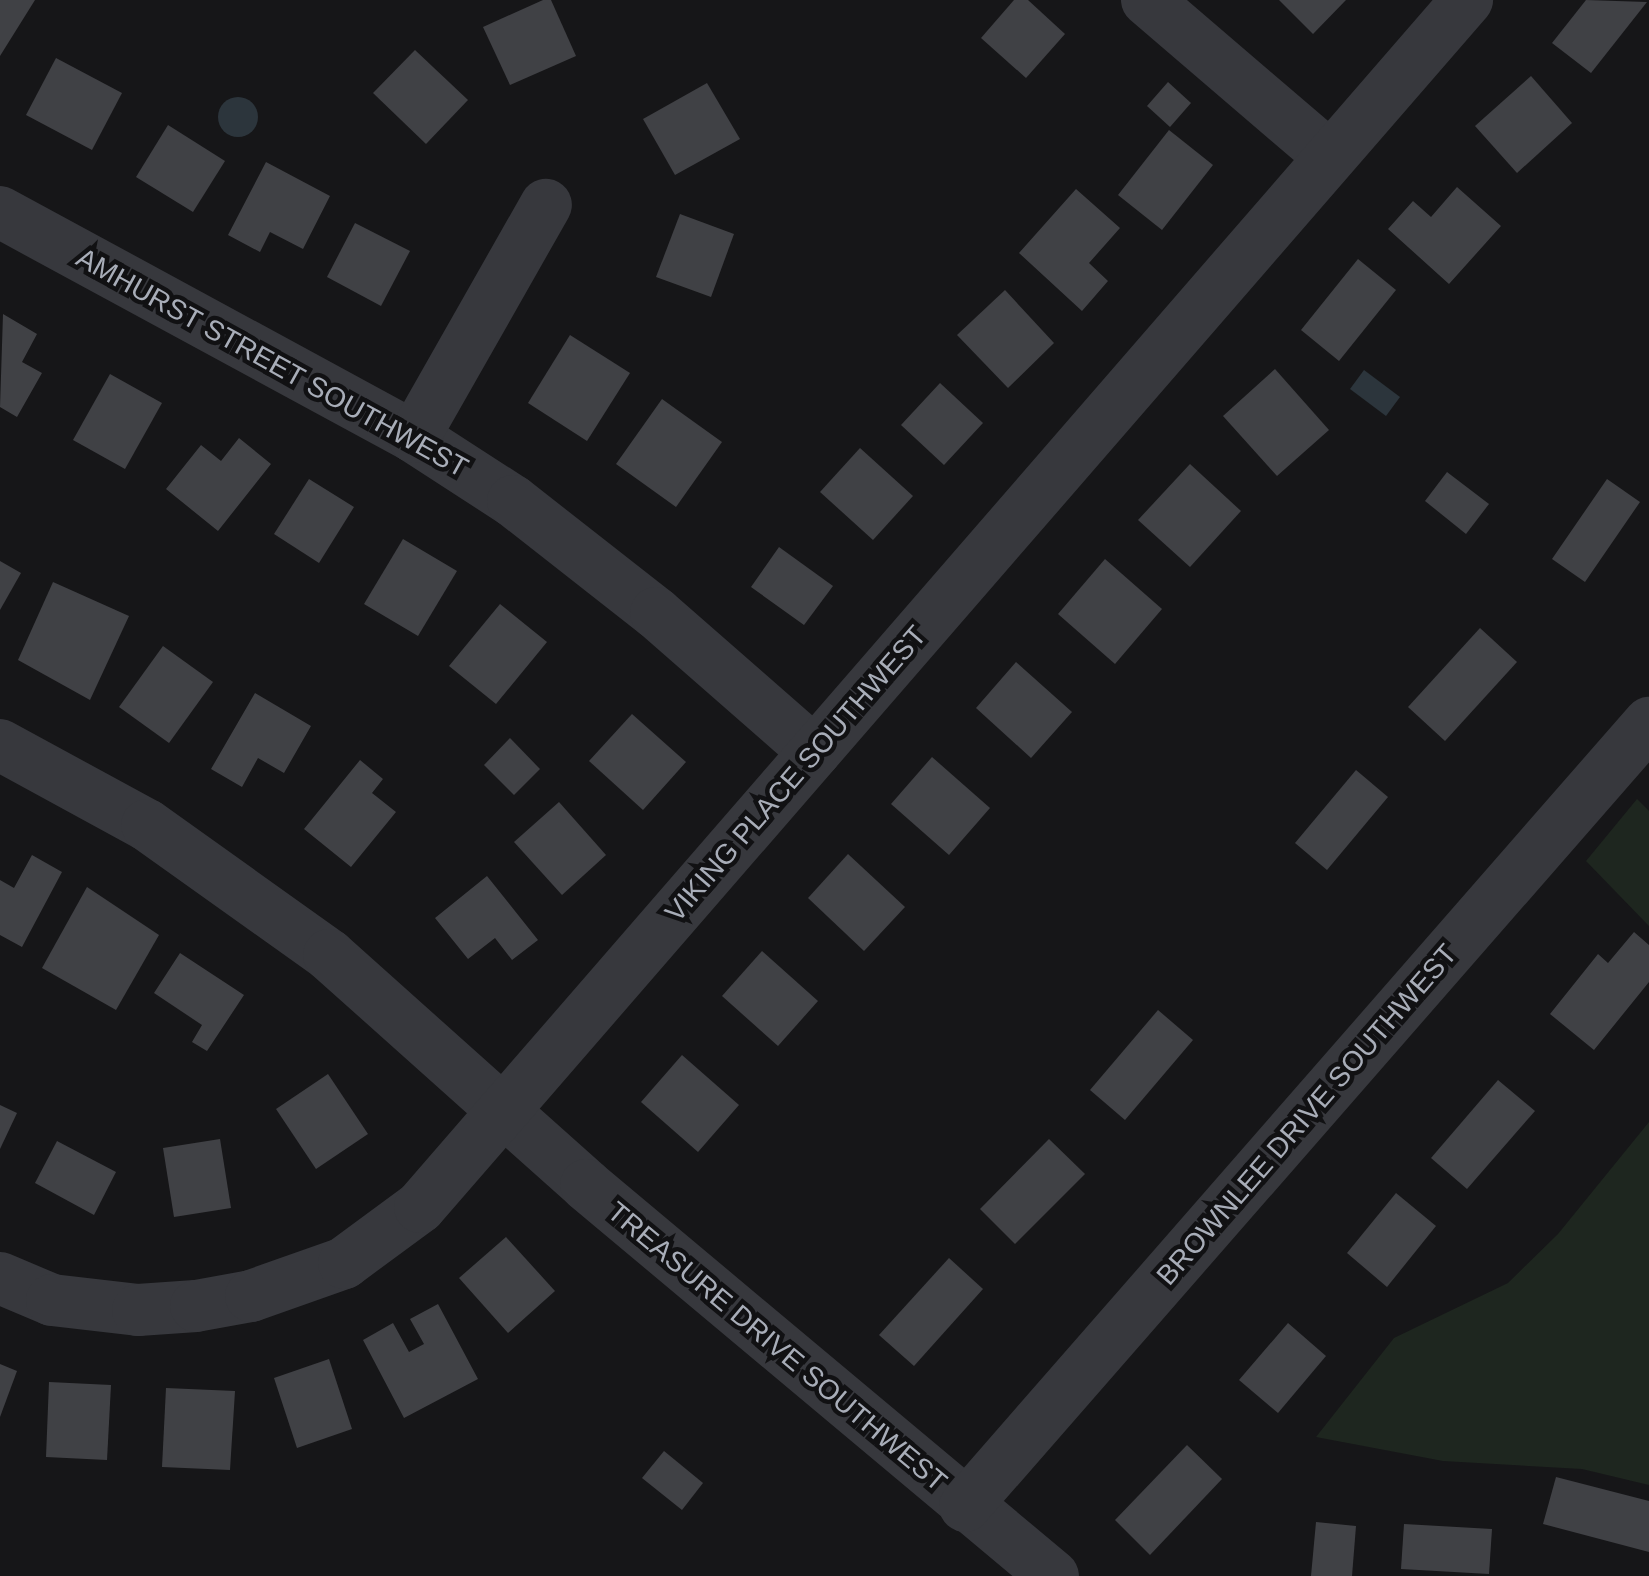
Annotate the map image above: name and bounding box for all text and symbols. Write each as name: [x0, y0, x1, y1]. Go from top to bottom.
street label: AMHURST STREET SOUTHWEST: [70, 241, 474, 485]
street label: VIKING PLACE SOUTHWEST: [658, 619, 934, 929]
street label: BROWNLEE DRIVE SOUTHWEST: [1150, 938, 1464, 1292]
street label: TREASURE DRIVE SOUTHWEST: [601, 1195, 953, 1499]

